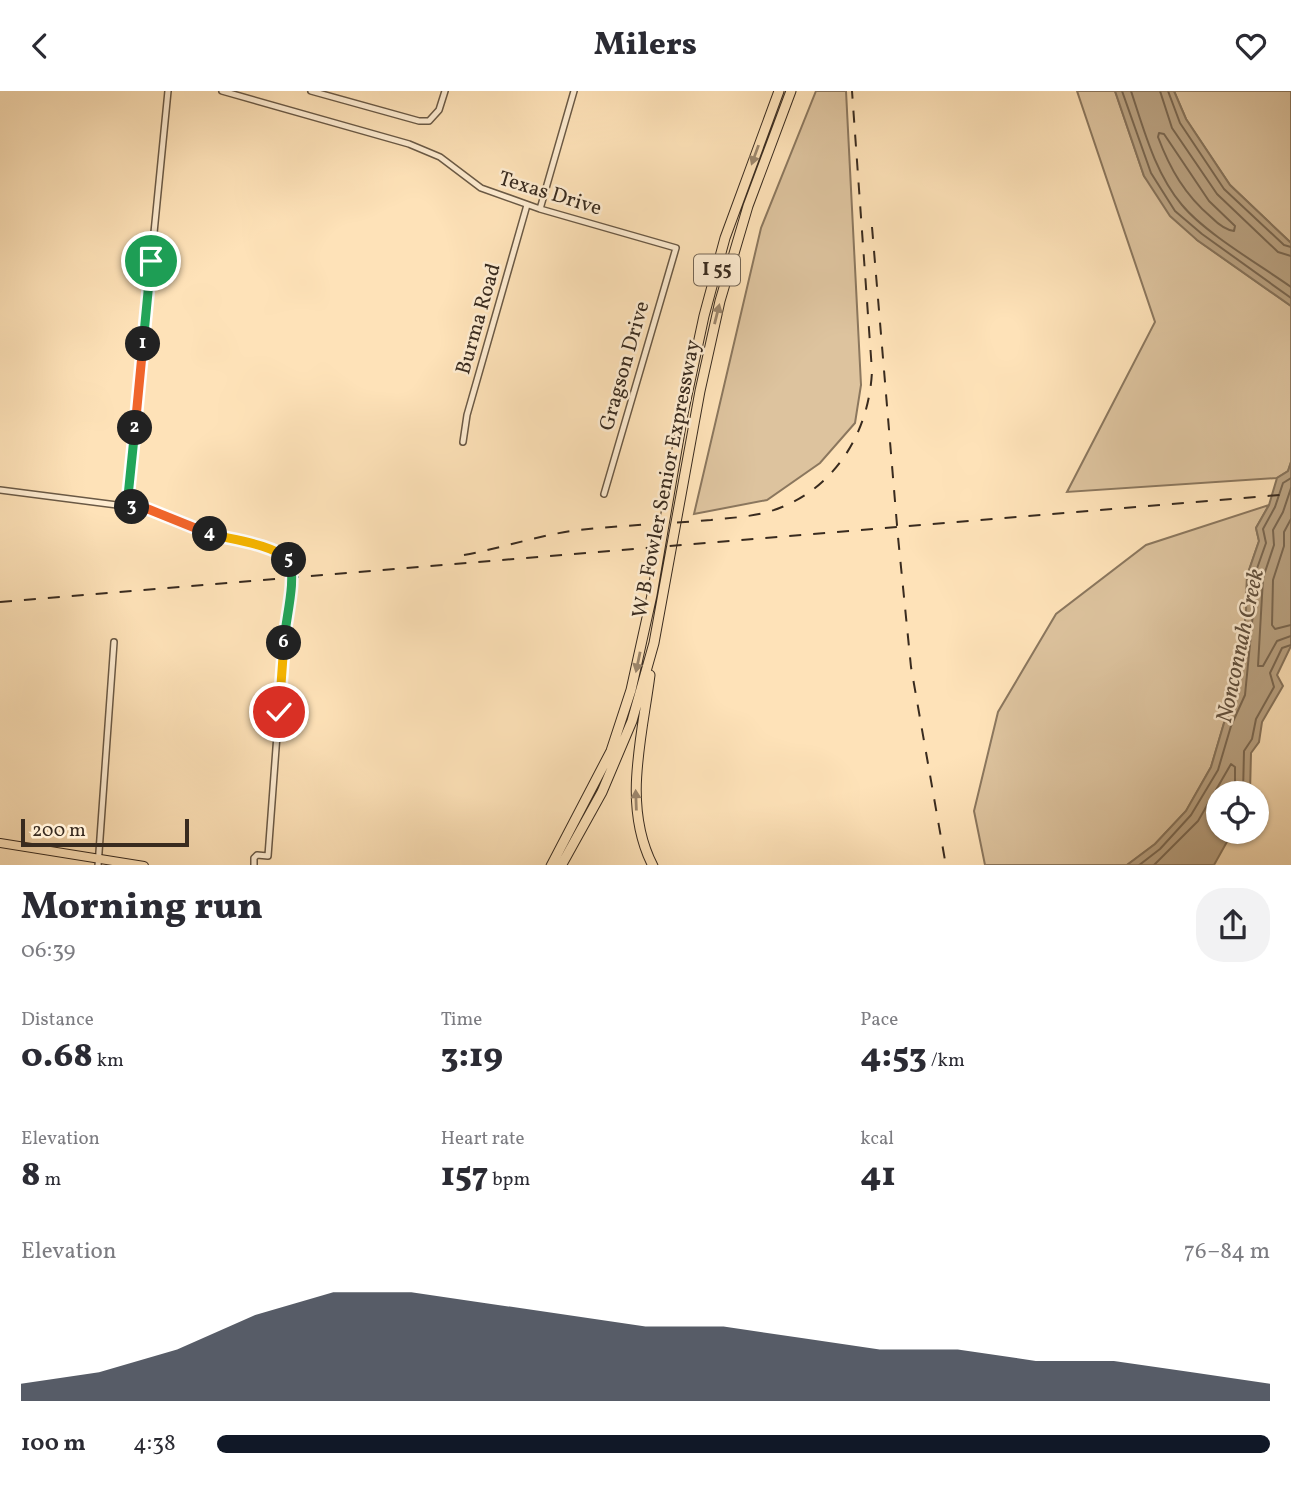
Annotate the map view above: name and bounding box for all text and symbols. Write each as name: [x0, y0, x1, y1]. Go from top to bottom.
text: Milers: [594, 24, 697, 68]
icon: back: [21, 27, 59, 65]
icon: heart: [1232, 27, 1270, 65]
one-way arrow: [749, 144, 760, 165]
street label: Texas Drive: [495, 165, 605, 223]
pin: [121, 231, 181, 291]
icon: arrive: [132, 242, 170, 280]
road number: I 55: [694, 255, 740, 286]
street label: Burma Road: [449, 260, 509, 378]
street label: Gragson Drive: [593, 298, 657, 434]
one-way arrow: [712, 303, 723, 325]
pin: 1: [125, 327, 160, 361]
text: 1: [139, 330, 146, 356]
street label: W B Fowler Senior Expressway: [626, 337, 708, 621]
pin: 2: [118, 411, 152, 445]
text: 2: [130, 414, 139, 440]
pin: 3: [114, 489, 150, 525]
text: 3: [127, 493, 136, 519]
pin: 4: [192, 517, 228, 551]
text: 4: [204, 520, 215, 546]
pin: 5: [272, 543, 306, 577]
text: 5: [284, 546, 293, 572]
water label: Nonconnah Creek: [1209, 566, 1273, 726]
pin: 6: [266, 625, 302, 661]
text: 6: [278, 629, 289, 655]
one-way arrow: [632, 651, 643, 673]
pin: [249, 682, 309, 742]
icon: check: [260, 693, 298, 731]
map controls: [1206, 781, 1269, 844]
button: locate: [1206, 781, 1269, 844]
one-way arrow: [631, 789, 642, 811]
scale bar: [21, 817, 189, 848]
text: 200 m: [32, 818, 86, 844]
text: Morning run: [21, 882, 263, 935]
button: share: [1196, 888, 1270, 962]
text: 06:39: [21, 935, 75, 967]
text: Distance: [21, 1007, 94, 1033]
text: Time: [441, 1007, 482, 1033]
text: Pace: [860, 1007, 898, 1033]
text: 0.68: [21, 1033, 93, 1081]
text: 3:19: [441, 1033, 503, 1081]
text: 4:53: [860, 1033, 927, 1081]
text: km: [93, 1048, 124, 1074]
text: /km: [927, 1048, 965, 1074]
text: Elevation: [21, 1126, 100, 1152]
text: Heart rate: [441, 1126, 525, 1152]
text: kcal: [860, 1126, 894, 1152]
text: 8: [21, 1152, 41, 1200]
text: 157: [441, 1152, 488, 1200]
text: 41: [860, 1152, 896, 1200]
text: m: [41, 1167, 61, 1193]
text: bpm: [488, 1167, 530, 1193]
text: Elevation: [21, 1236, 117, 1268]
text: 76–84 m: [1184, 1236, 1270, 1268]
text: 100 m: [21, 1428, 86, 1460]
text: 4:38: [133, 1428, 176, 1460]

